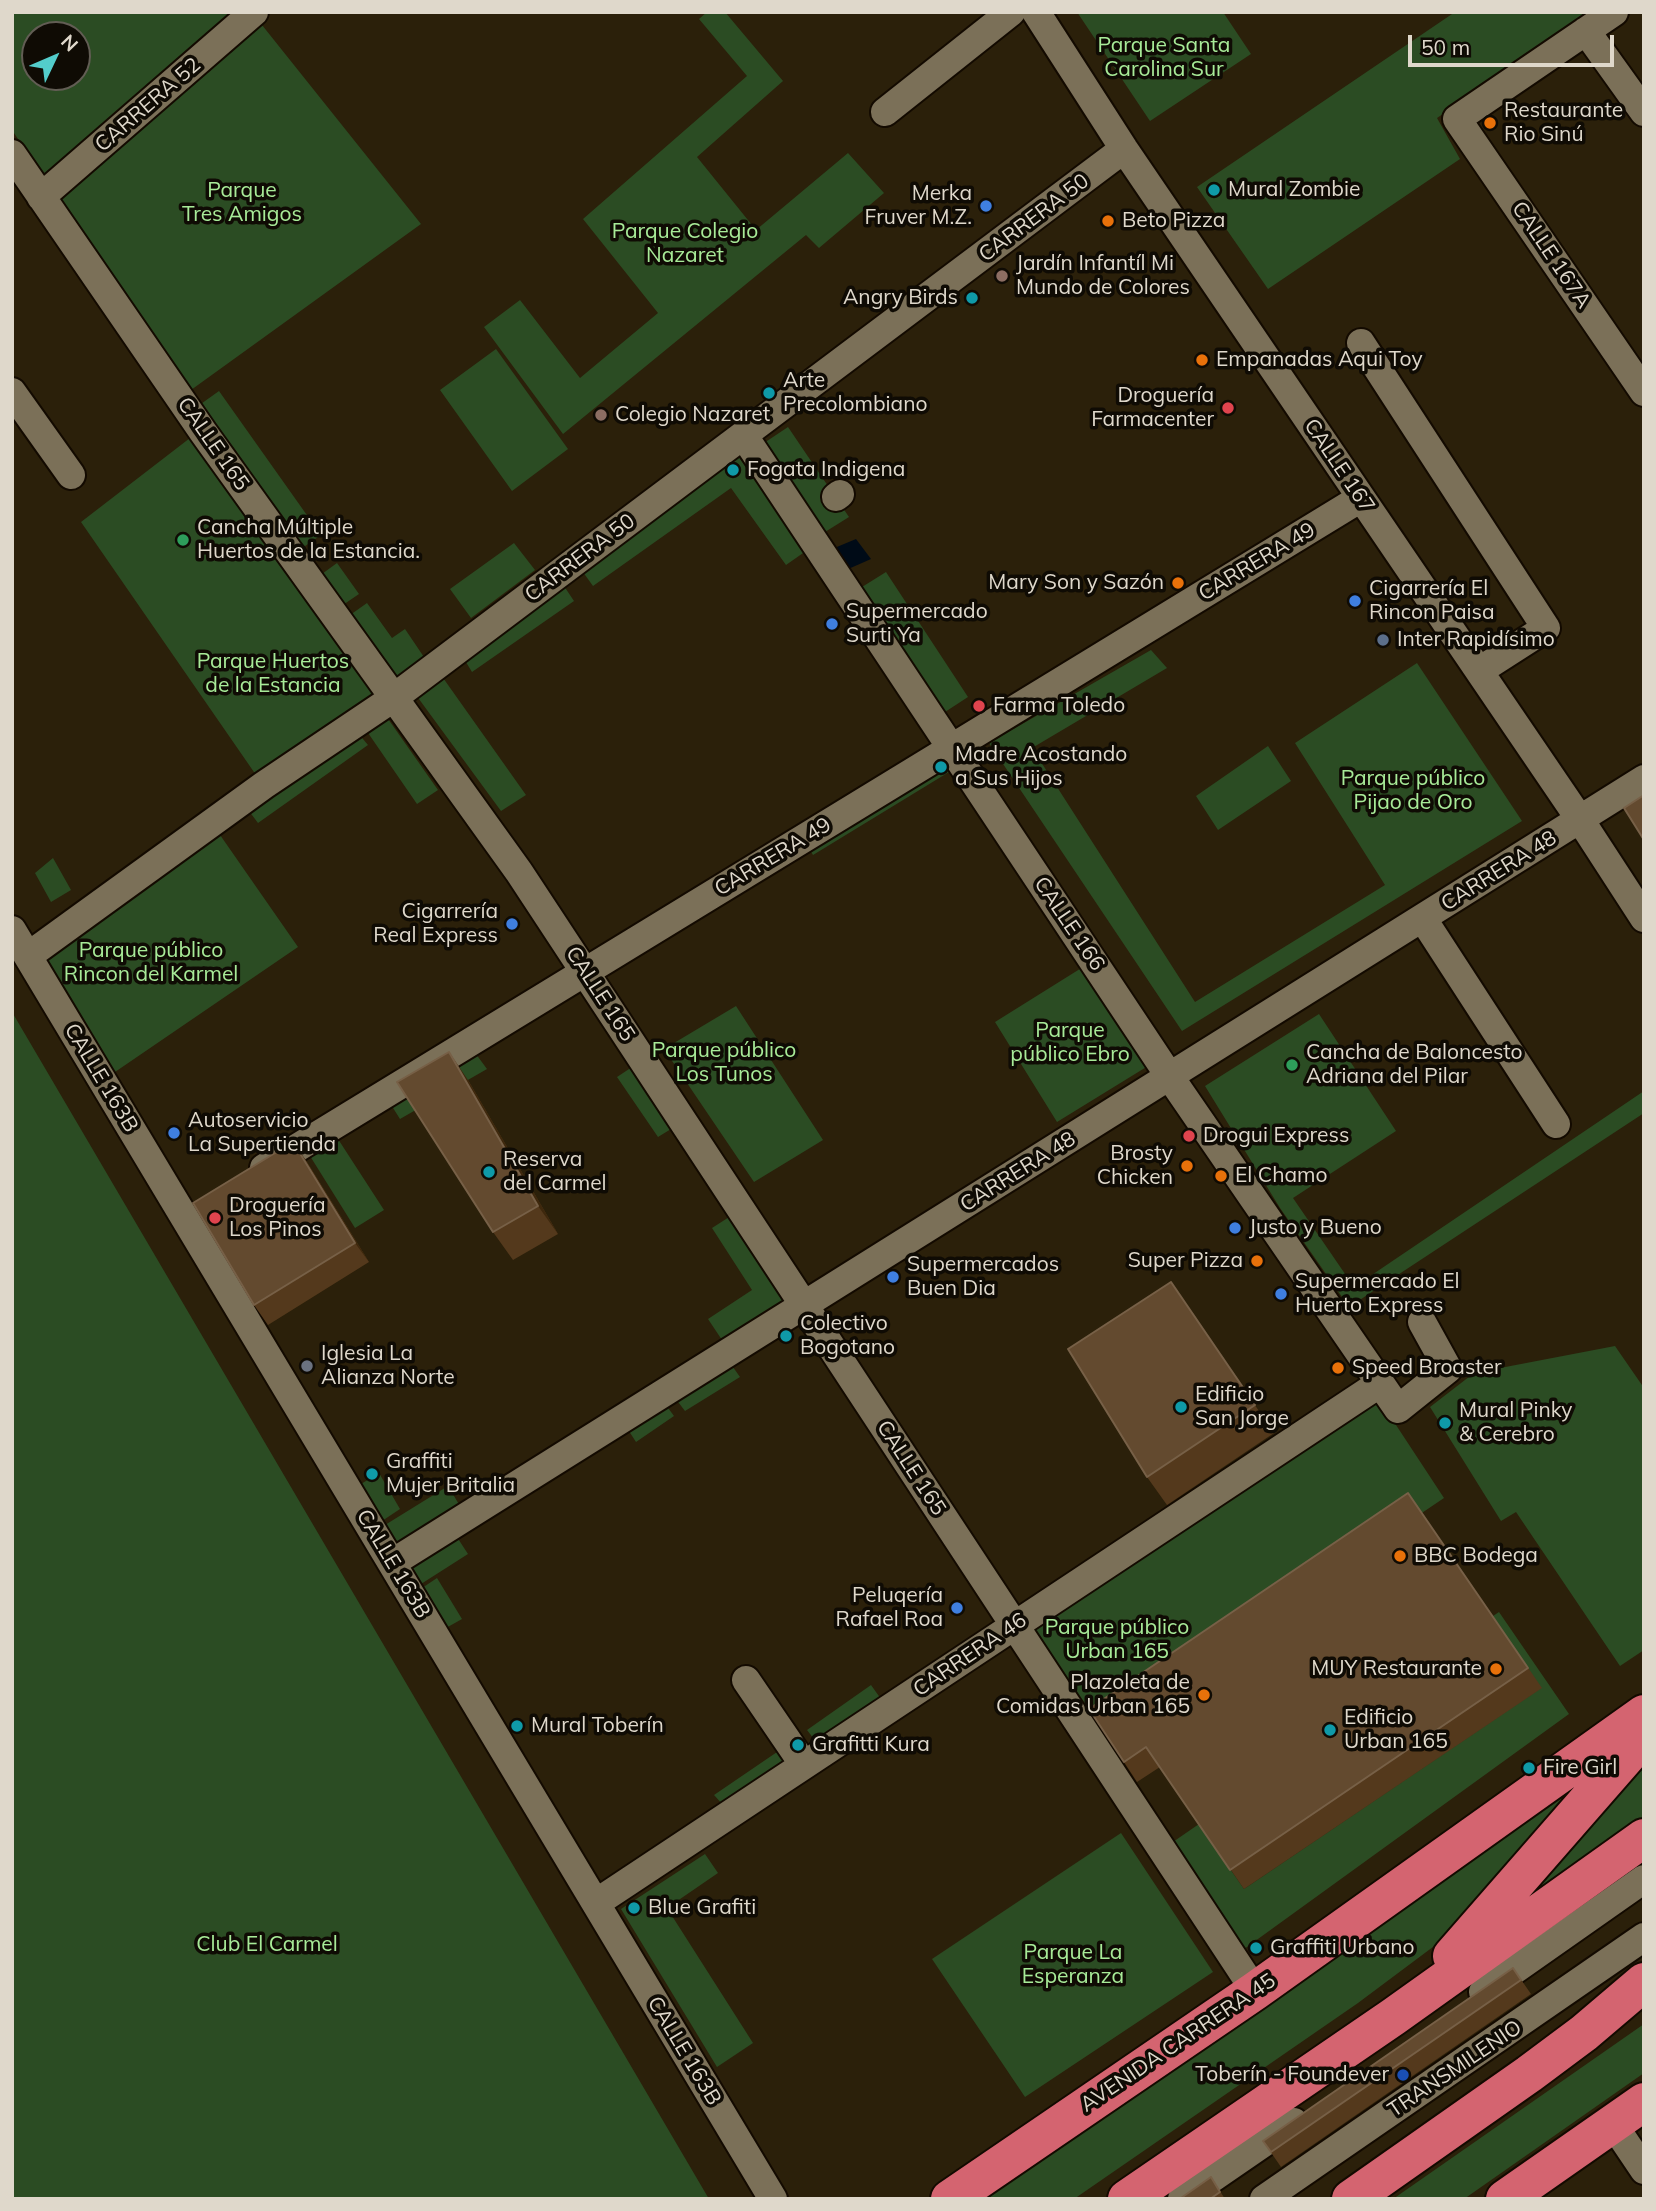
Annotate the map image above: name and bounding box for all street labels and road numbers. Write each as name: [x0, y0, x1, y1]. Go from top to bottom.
street label: CARRERA 52: [90, 52, 206, 158]
street label: CARRERA 50: [974, 168, 1094, 268]
street label: CALLE 167A: [1506, 197, 1596, 313]
street label: CALLE 165: [172, 393, 254, 495]
street label: CALLE 167: [1298, 414, 1380, 518]
street label: CARRERA 50: [520, 508, 640, 608]
street label: CARRERA 49: [1194, 517, 1320, 607]
street label: CARRERA 49: [710, 812, 836, 902]
street label: CARRERA 48: [1437, 826, 1561, 916]
street label: CALLE 166: [1028, 872, 1110, 976]
street label: CALLE 165: [560, 942, 640, 1046]
street label: CALLE 163B: [59, 1019, 143, 1137]
street label: CARRERA 48: [956, 1127, 1080, 1217]
street label: CALLE 165: [871, 1416, 951, 1520]
street label: CALLE 163B: [351, 1505, 435, 1623]
street label: CARRERA 46: [909, 1608, 1031, 1702]
street label: AVENIDA CARRERA 45: [1076, 1968, 1280, 2118]
street label: CALLE 163B: [642, 1992, 726, 2110]
street label: TRANSMILENIO: [1383, 2015, 1527, 2123]

